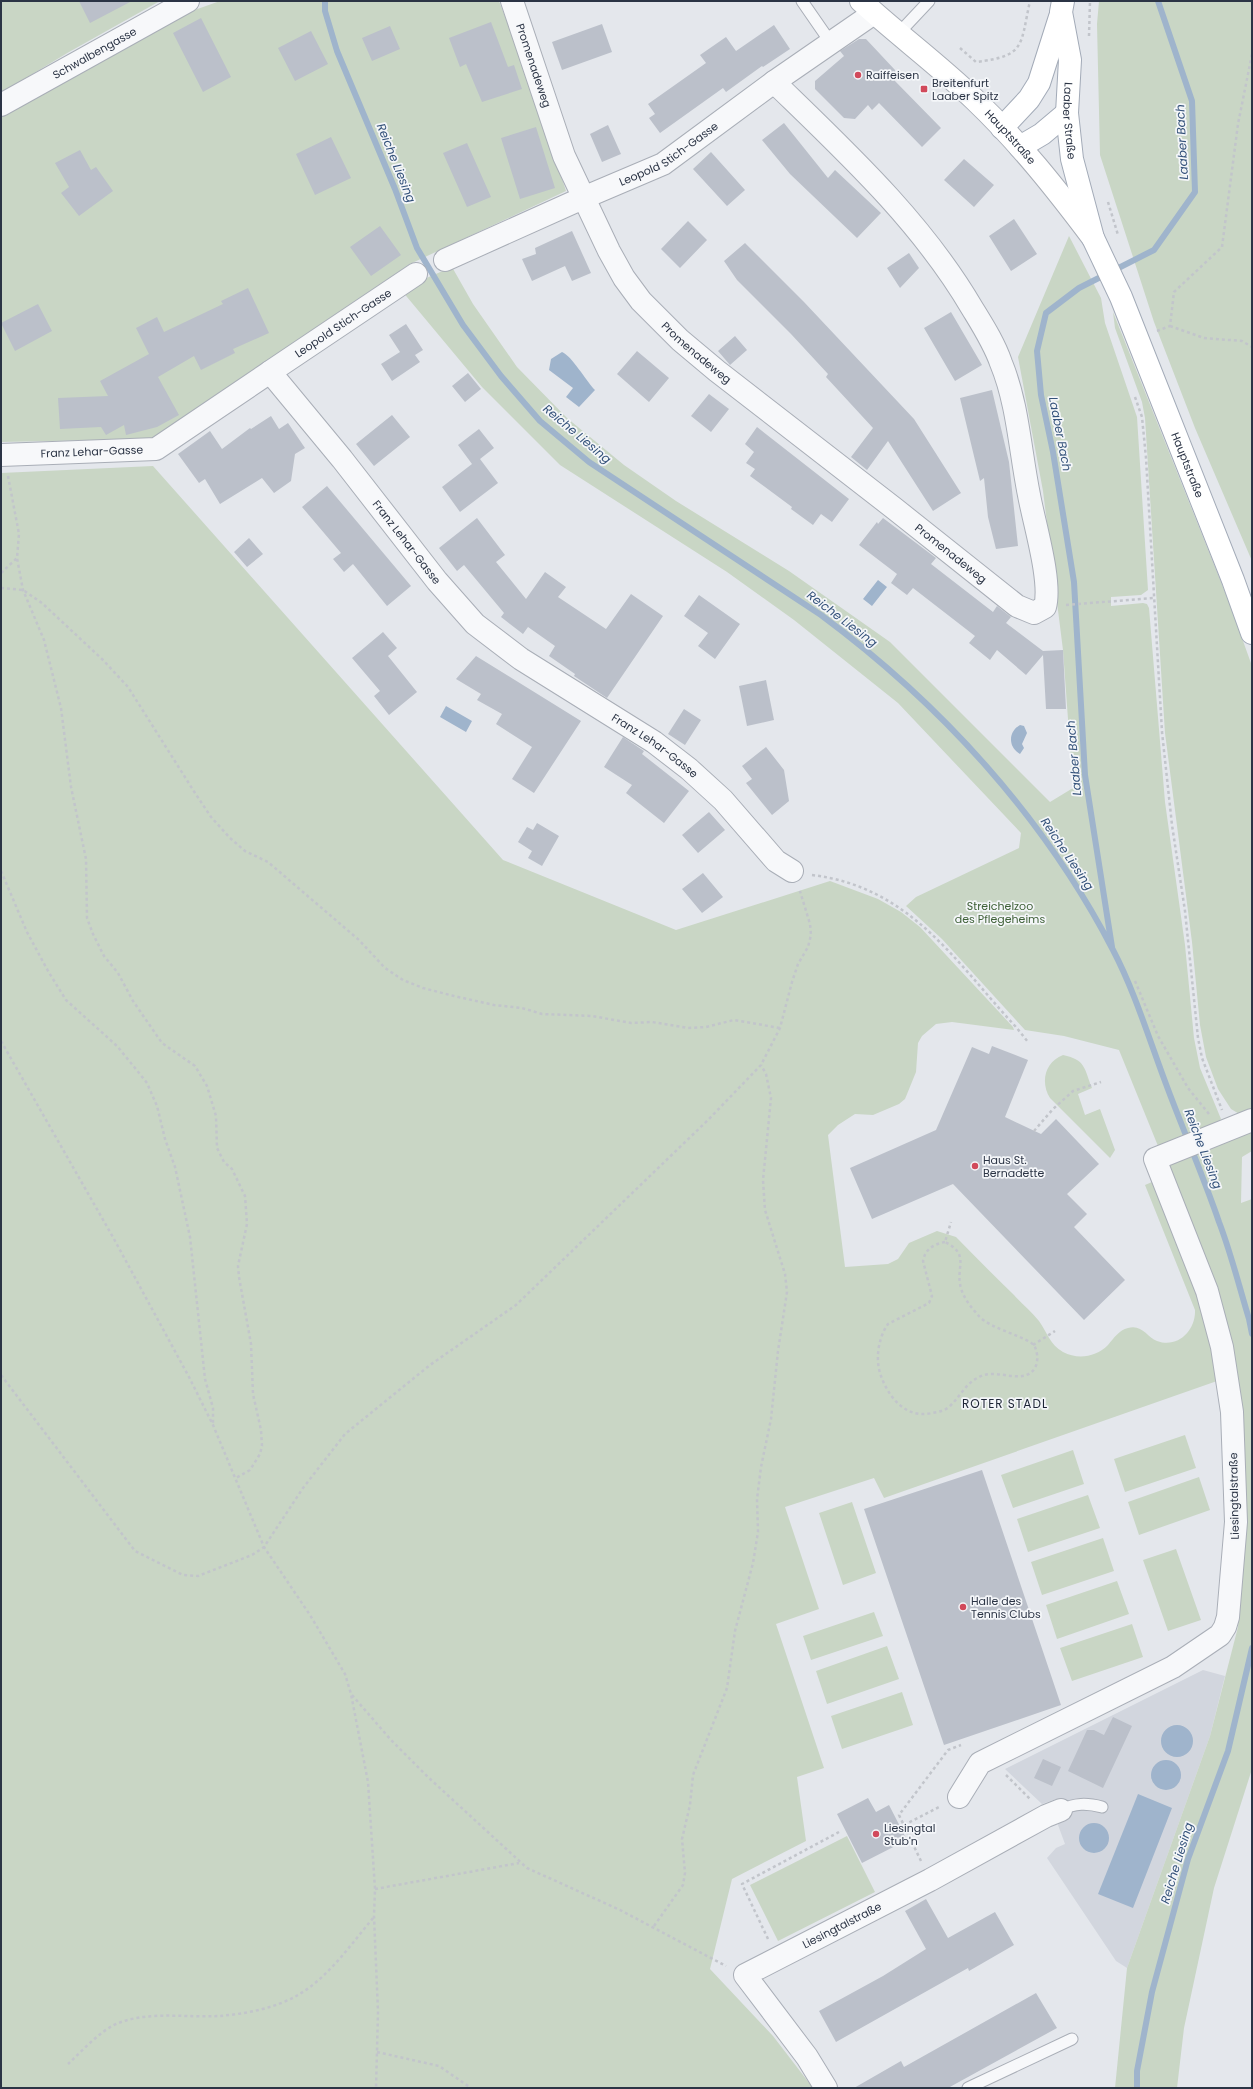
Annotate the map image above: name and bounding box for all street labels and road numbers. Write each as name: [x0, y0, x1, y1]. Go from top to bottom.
street label: Promenadeweg: [512, 21, 555, 110]
street label: Schwalbengasse: [50, 23, 140, 83]
street label: Laaber Straße: [1059, 82, 1080, 160]
street label: Hauptstraße: [981, 106, 1040, 168]
street label: Leopold Stich-Gasse: [617, 118, 721, 190]
street label: Leopold Stich-Gasse: [291, 285, 395, 361]
street label: Promenadeweg: [658, 318, 735, 387]
street label: Hauptstraße: [1167, 430, 1208, 500]
street label: Franz Lehar-Gasse: [40, 441, 144, 461]
street label: Franz Lehar-Gasse: [369, 497, 445, 588]
street label: Promenadeweg: [911, 520, 990, 587]
street label: Franz Lehar-Gasse: [609, 710, 702, 782]
street label: Liesingtalstraße: [1225, 1452, 1243, 1540]
street label: Liesingtalstraße: [799, 1898, 884, 1952]

